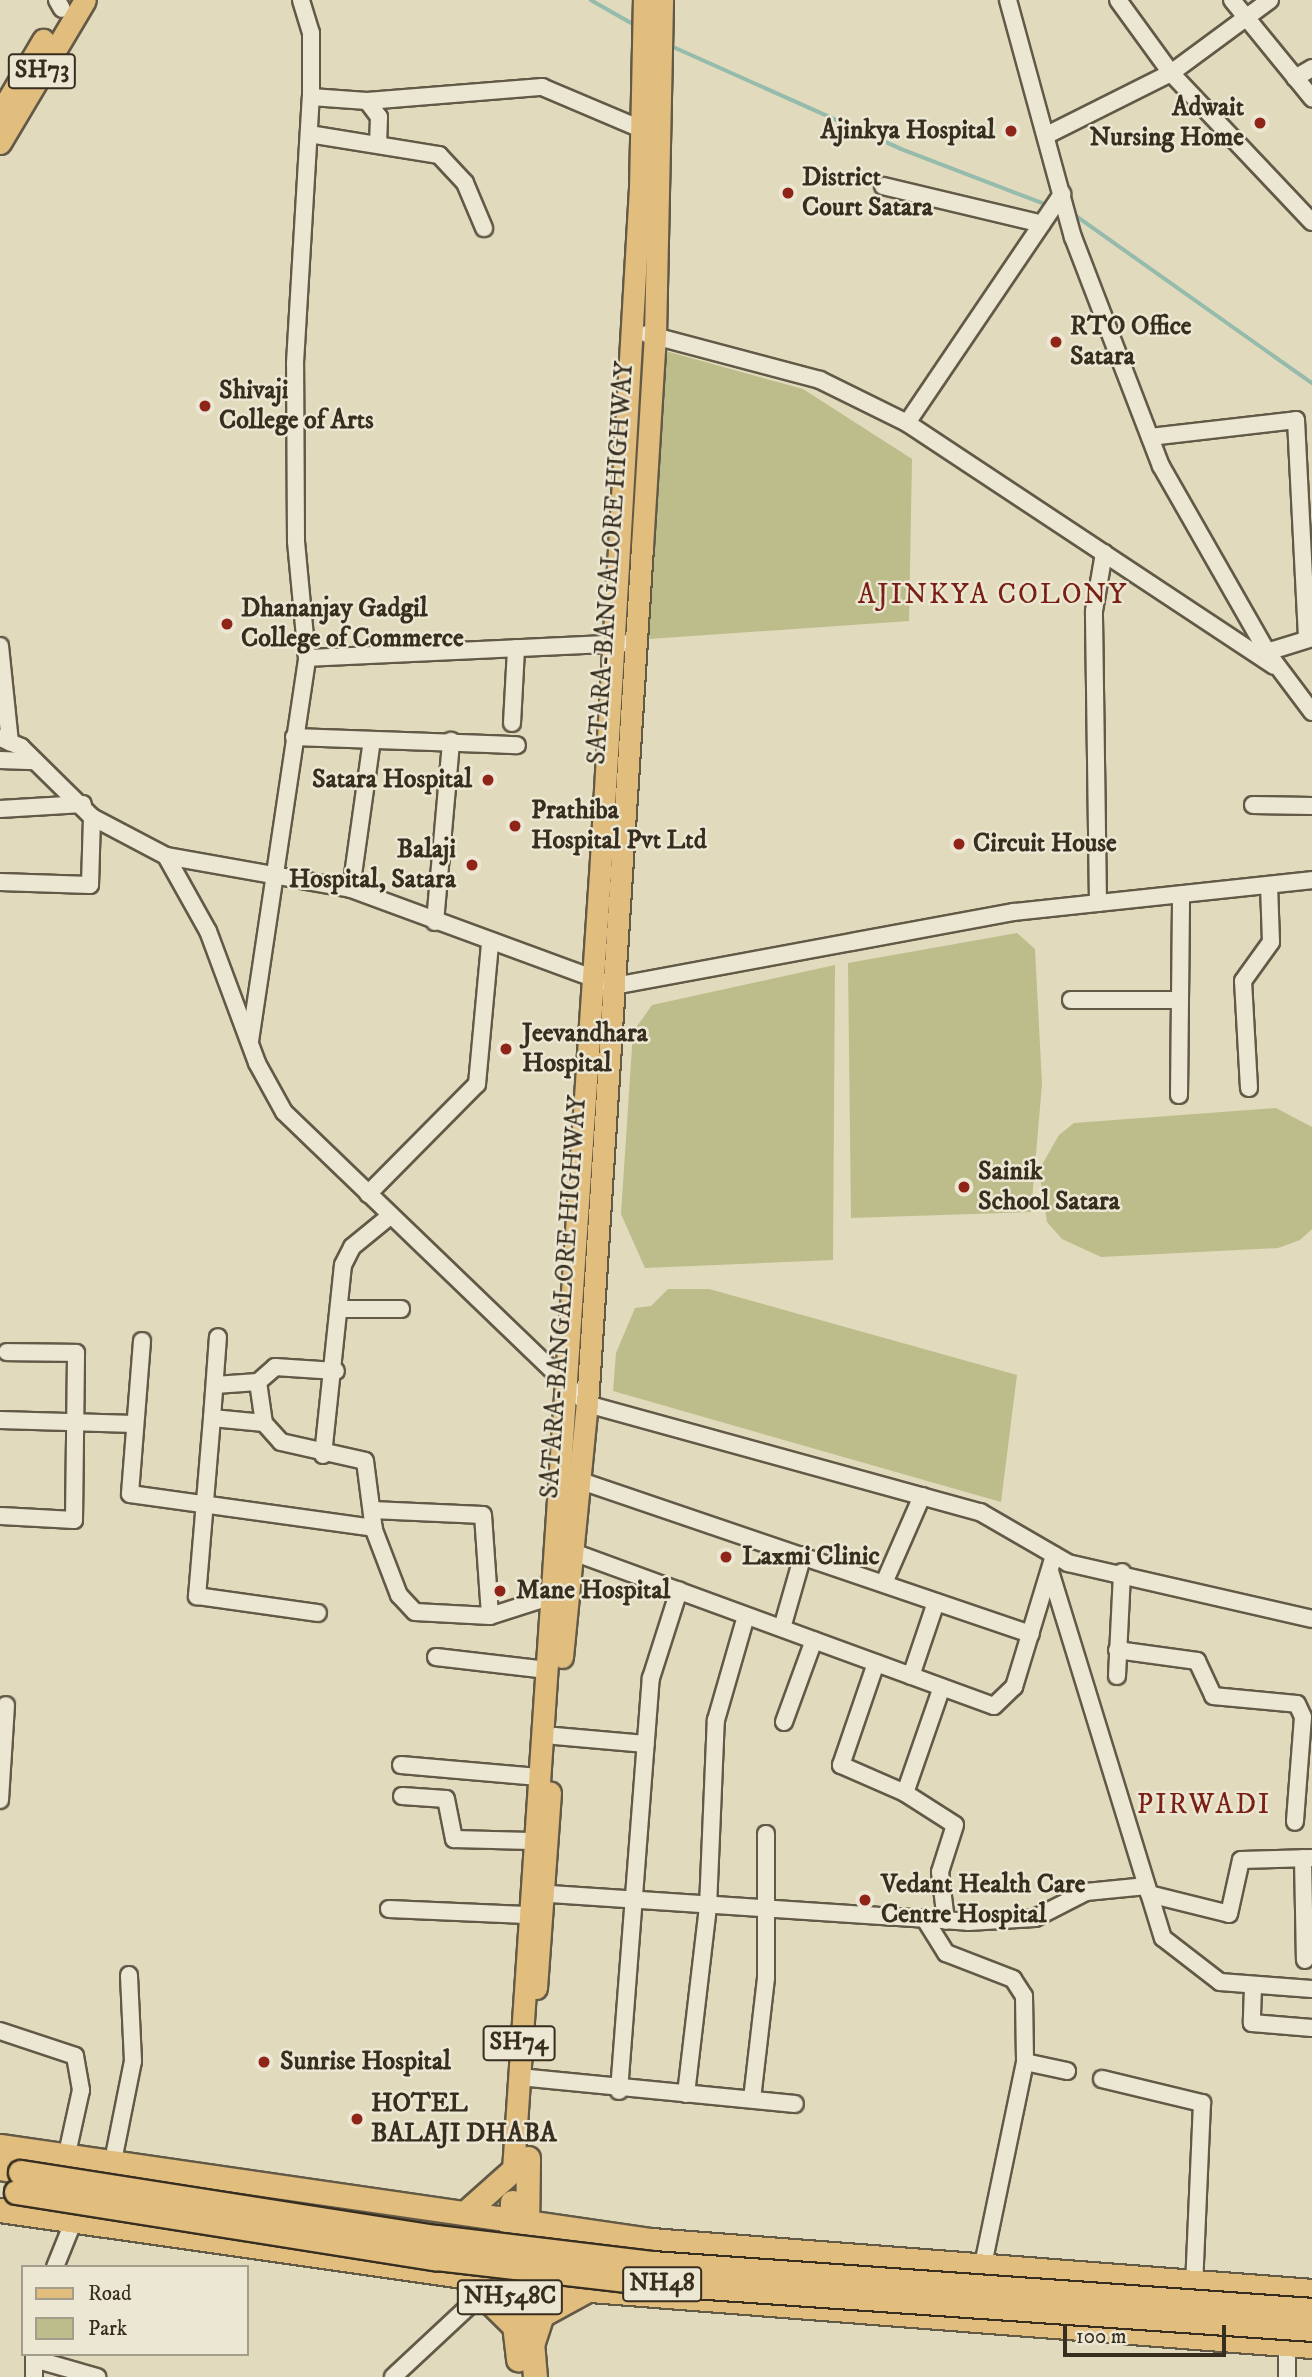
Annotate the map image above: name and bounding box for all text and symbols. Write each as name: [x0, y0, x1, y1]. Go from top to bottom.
road number: SH73: [7, 50, 77, 92]
place label: Adwait Nursing Home: [1089, 92, 1244, 154]
marker: Adwait Nursing Home: [1250, 113, 1270, 133]
place label: Ajinkya Hospital: [821, 115, 995, 147]
marker: Ajinkya Hospital: [1001, 121, 1021, 141]
place label: District Court Satara: [802, 162, 933, 224]
marker: District Court Satara: [780, 185, 796, 201]
place label: RTO Office Satara: [1070, 311, 1192, 372]
marker: RTO Office Satara: [1048, 334, 1064, 350]
street label: SATARA-BANGALORE HIGHWAY: [581, 360, 641, 766]
place label: Shivaji College of Arts: [219, 375, 374, 436]
marker: Shivaji College of Arts: [197, 398, 213, 414]
district label: AJINKYA COLONY: [860, 578, 1126, 612]
place label: Dhananjay Gadgil College of Commerce: [241, 593, 464, 654]
marker: Dhananjay Gadgil College of Commerce: [219, 616, 235, 632]
place label: Satara Hospital: [312, 764, 472, 796]
marker: Satara Hospital: [478, 770, 498, 790]
place label: Prathiba Hospital Pvt Ltd: [531, 795, 707, 856]
marker: Prathiba Hospital Pvt Ltd: [505, 816, 525, 836]
place label: Circuit House: [973, 828, 1117, 860]
place label: Balaji Hospital, Satara: [289, 834, 456, 896]
marker: Circuit House: [951, 836, 967, 852]
marker: Balaji Hospital, Satara: [462, 855, 482, 875]
place label: Jeevandhara Hospital: [522, 1018, 648, 1080]
marker: Jeevandhara Hospital: [496, 1039, 516, 1059]
street label: SATARA-BANGALORE HIGHWAY: [534, 1094, 594, 1500]
place label: Sainik School Satara: [978, 1156, 1120, 1218]
marker: Sainik School Satara: [956, 1179, 972, 1195]
place label: Laxmi Clinic: [742, 1541, 880, 1573]
marker: Laxmi Clinic: [716, 1547, 736, 1567]
place label: Mane Hospital: [516, 1575, 670, 1607]
marker: Mane Hospital: [490, 1581, 510, 1601]
district label: PIRWADI: [1138, 1788, 1270, 1822]
place label: Vedant Health Care Centre Hospital: [881, 1869, 1085, 1930]
marker: Vedant Health Care Centre Hospital: [855, 1890, 875, 1910]
road number: SH74: [482, 2022, 556, 2064]
place label: Sunrise Hospital: [280, 2046, 451, 2078]
marker: Sunrise Hospital: [254, 2052, 274, 2072]
place label: HOTEL BALAJI DHABA: [371, 2088, 557, 2150]
marker: HOTEL BALAJI DHABA: [349, 2111, 365, 2127]
road number: NH48: [622, 2264, 702, 2304]
legend: [21, 2265, 248, 2356]
road number: NH548C: [456, 2276, 564, 2318]
text: Road: [88, 2281, 132, 2307]
scale bar: [1067, 2310, 1230, 2354]
text: Park: [88, 2316, 127, 2342]
text: 100 m: [1076, 2324, 1127, 2350]

